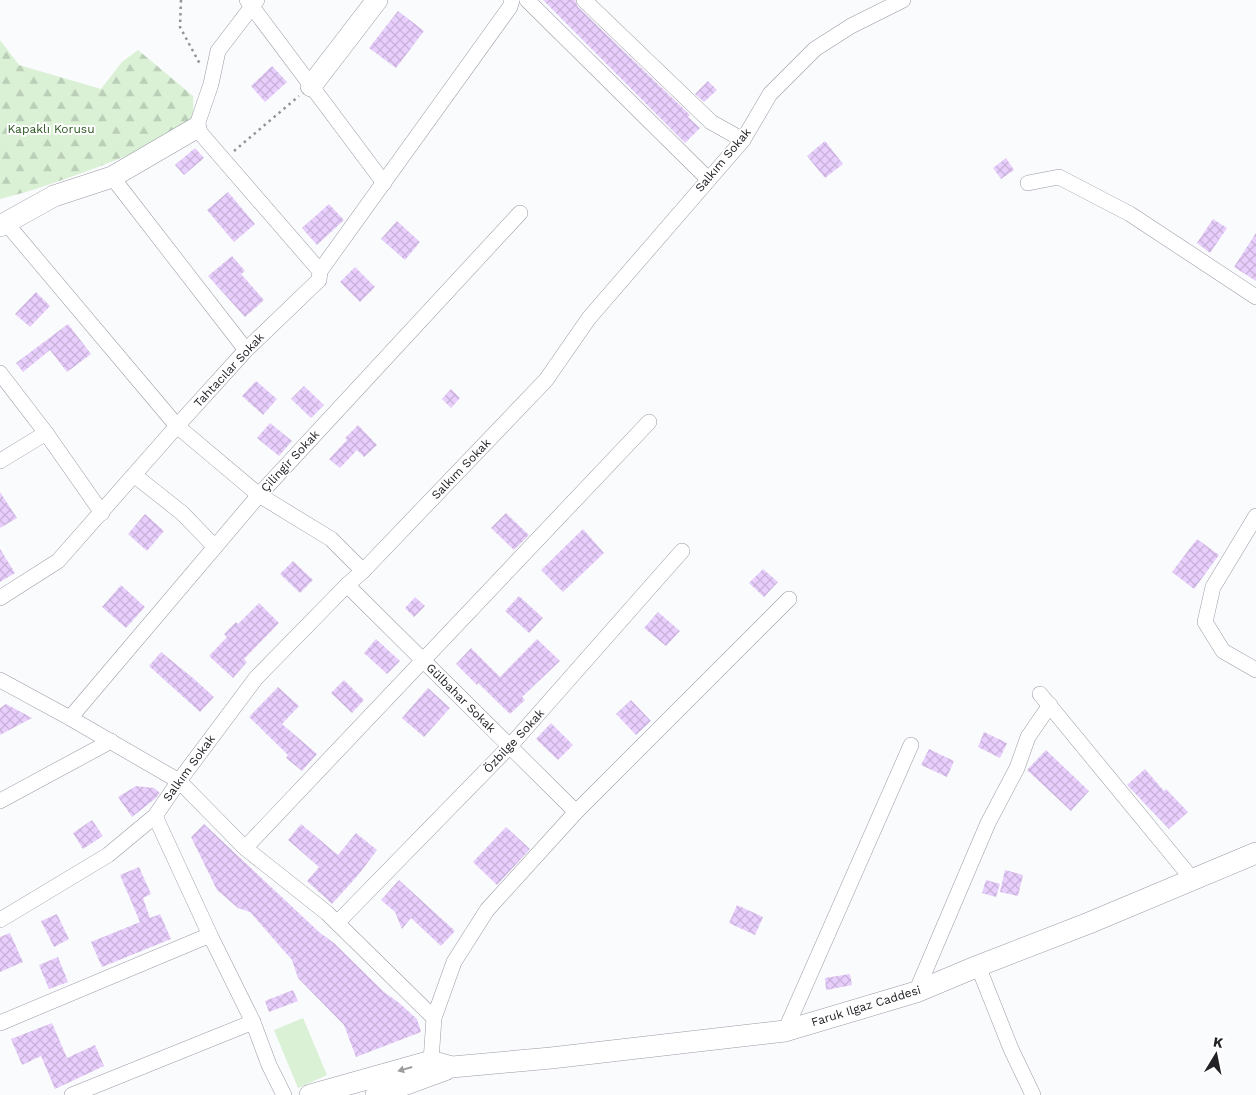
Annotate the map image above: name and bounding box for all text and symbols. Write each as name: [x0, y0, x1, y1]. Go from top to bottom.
park label: Kapaklı Korusu: [7, 122, 95, 136]
street label: Salkım Sokak: [692, 125, 754, 195]
street label: Tahtacılar Sokak: [191, 330, 267, 410]
street label: Çilingir Sokak: [258, 427, 322, 495]
street label: Salkım Sokak: [429, 436, 494, 502]
street label: Gülbahar Sokak: [423, 660, 499, 736]
street label: Özbilge Sokak: [481, 706, 547, 776]
street label: Salkım Sokak: [160, 732, 218, 804]
street label: Faruk Ilgaz Caddesi: [810, 983, 922, 1029]
north arrow: [1191, 1030, 1241, 1080]
text: K: [1212, 1033, 1225, 1051]
one-way arrow: [397, 1065, 412, 1073]

